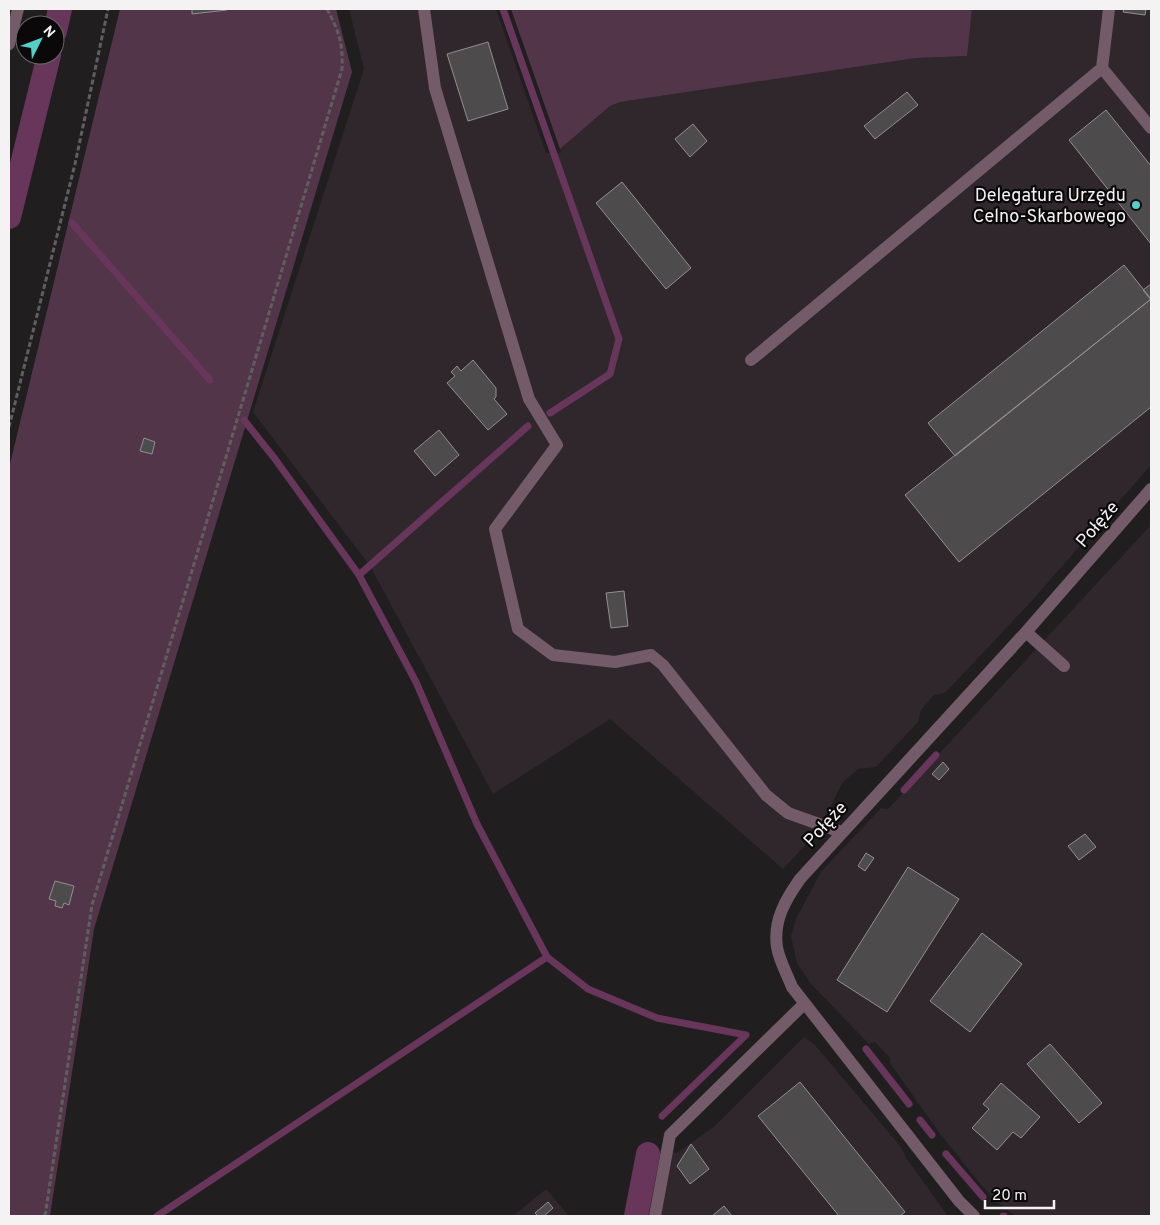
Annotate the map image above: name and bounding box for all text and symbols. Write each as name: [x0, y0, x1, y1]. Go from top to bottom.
north arrow: [15, 15, 65, 65]
text: N: [39, 23, 58, 42]
place label: Delegatura Urzędu Celno-Skarbowego: [973, 185, 1126, 229]
marker: Delegatura Urzędu Celno-Skarbowego: [1130, 199, 1142, 211]
street label: Połęże: [1072, 497, 1125, 553]
street label: Połęże: [799, 797, 853, 853]
scale bar: [985, 1178, 1054, 1210]
text: 20 m: [992, 1187, 1027, 1206]

